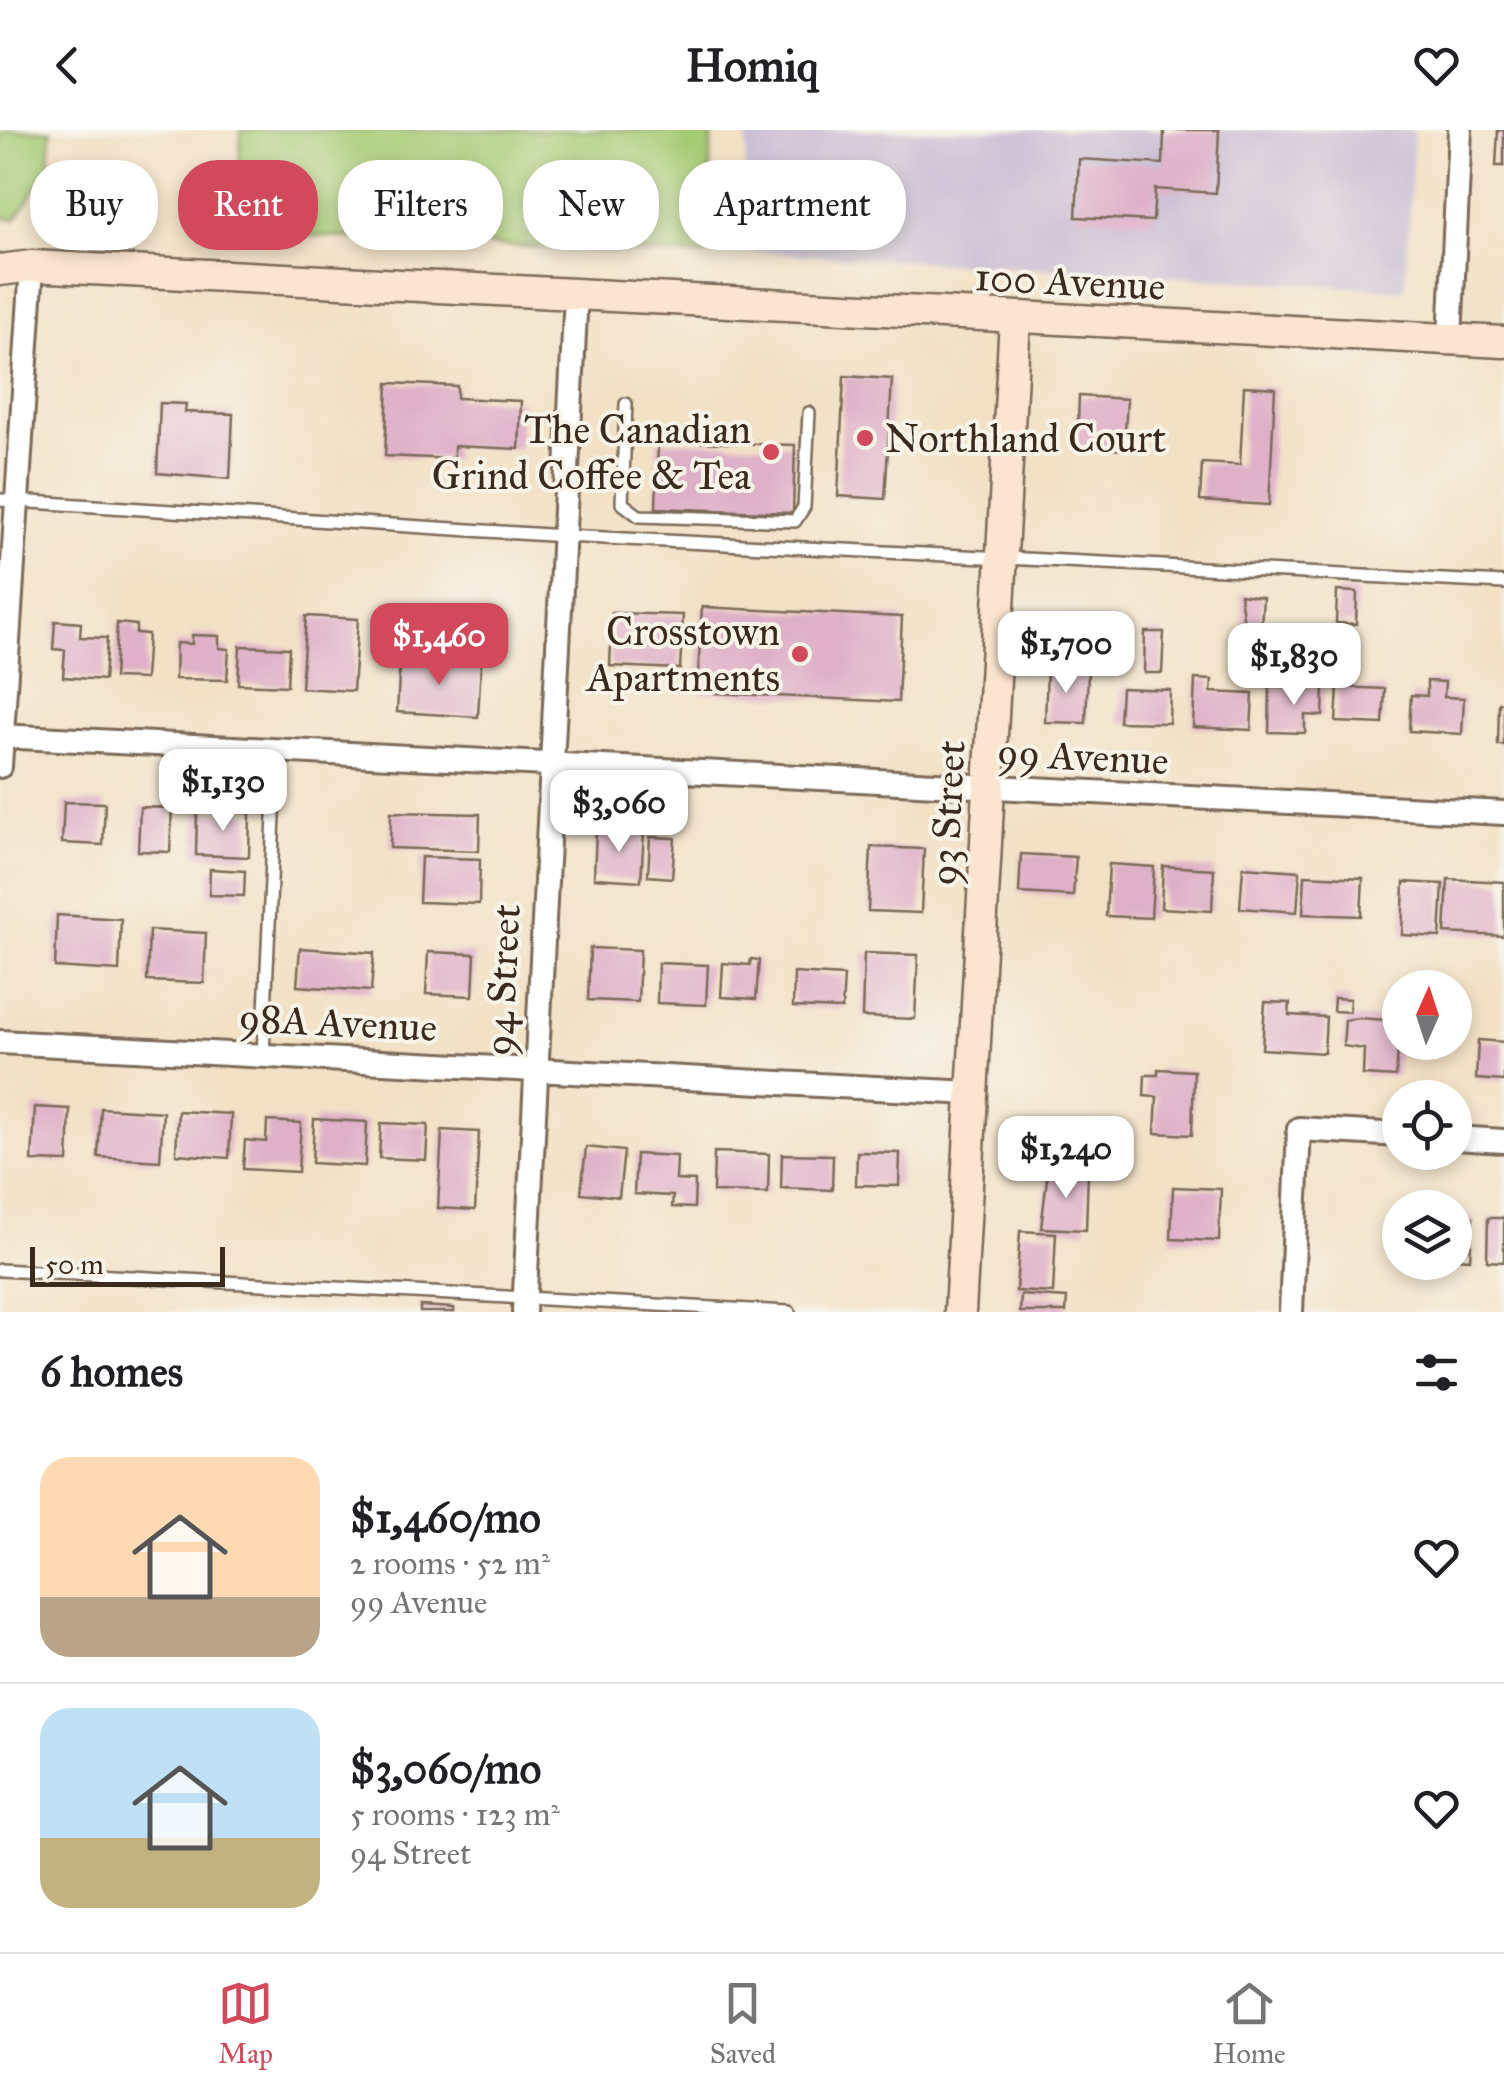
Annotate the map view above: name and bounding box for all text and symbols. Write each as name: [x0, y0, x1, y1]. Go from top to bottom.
icon: back: [40, 38, 95, 93]
text: Homiq: [686, 38, 818, 93]
icon: heart: [1409, 38, 1464, 93]
chip: Buy: [30, 160, 158, 250]
chip: Rent: [178, 160, 318, 250]
chip: Filters: [338, 160, 503, 250]
chip: New: [523, 160, 659, 250]
chip: Apartment: [679, 160, 906, 250]
street label: 100 Avenue: [973, 252, 1167, 311]
place label: The Canadian Grind Coffee & Tea: [432, 405, 751, 500]
place label: Northland Court: [885, 414, 1166, 463]
marker: Northland Court: [854, 427, 876, 449]
marker: The Canadian Grind Coffee & Tea: [760, 441, 782, 463]
pin: $1,460: [358, 603, 520, 688]
place label: Crosstown Apartments: [585, 607, 780, 702]
pin: $1,700: [985, 611, 1147, 696]
text: $1,460: [392, 616, 486, 655]
pin: $1,830: [1213, 623, 1375, 708]
text: $1,700: [1020, 624, 1112, 663]
text: $1,830: [1250, 636, 1338, 675]
marker: Crosstown Apartments: [789, 643, 811, 665]
street label: 99 Avenue: [996, 728, 1170, 785]
street label: 93 Street: [919, 739, 976, 887]
pin: $1,130: [142, 749, 304, 834]
text: $1,130: [181, 762, 265, 801]
pin: $3,060: [538, 770, 700, 855]
text: $3,060: [572, 783, 666, 822]
street label: 94 Street: [474, 903, 531, 1057]
north arrow: [1382, 970, 1472, 1060]
map controls: [1382, 970, 1472, 1280]
street label: 98A Avenue: [238, 993, 438, 1052]
button: locate: [1382, 1080, 1472, 1170]
pin: $1,240: [985, 1116, 1147, 1201]
text: $1,240: [1020, 1129, 1112, 1168]
button: layers: [1382, 1190, 1472, 1280]
scale bar: [30, 1242, 225, 1286]
text: 50 m: [45, 1247, 104, 1282]
icon: filters: [1409, 1345, 1464, 1400]
text: 6 homes: [40, 1346, 183, 1398]
text: $1,460/mo: [350, 1492, 541, 1544]
icon: home: [120, 1497, 240, 1617]
icon: heart: [1409, 1530, 1464, 1585]
text: 2 rooms · 52 m²: [350, 1544, 550, 1583]
text: 99 Avenue: [350, 1583, 487, 1622]
text: $3,060/mo: [350, 1743, 541, 1795]
icon: home: [120, 1748, 240, 1868]
icon: heart: [1409, 1781, 1464, 1836]
text: 5 rooms · 123 m²: [350, 1795, 560, 1834]
text: 94 Street: [350, 1834, 471, 1873]
tab: Map: [218, 1976, 273, 2071]
tab: Saved: [710, 1976, 776, 2071]
tab: Home: [1213, 1976, 1286, 2071]

